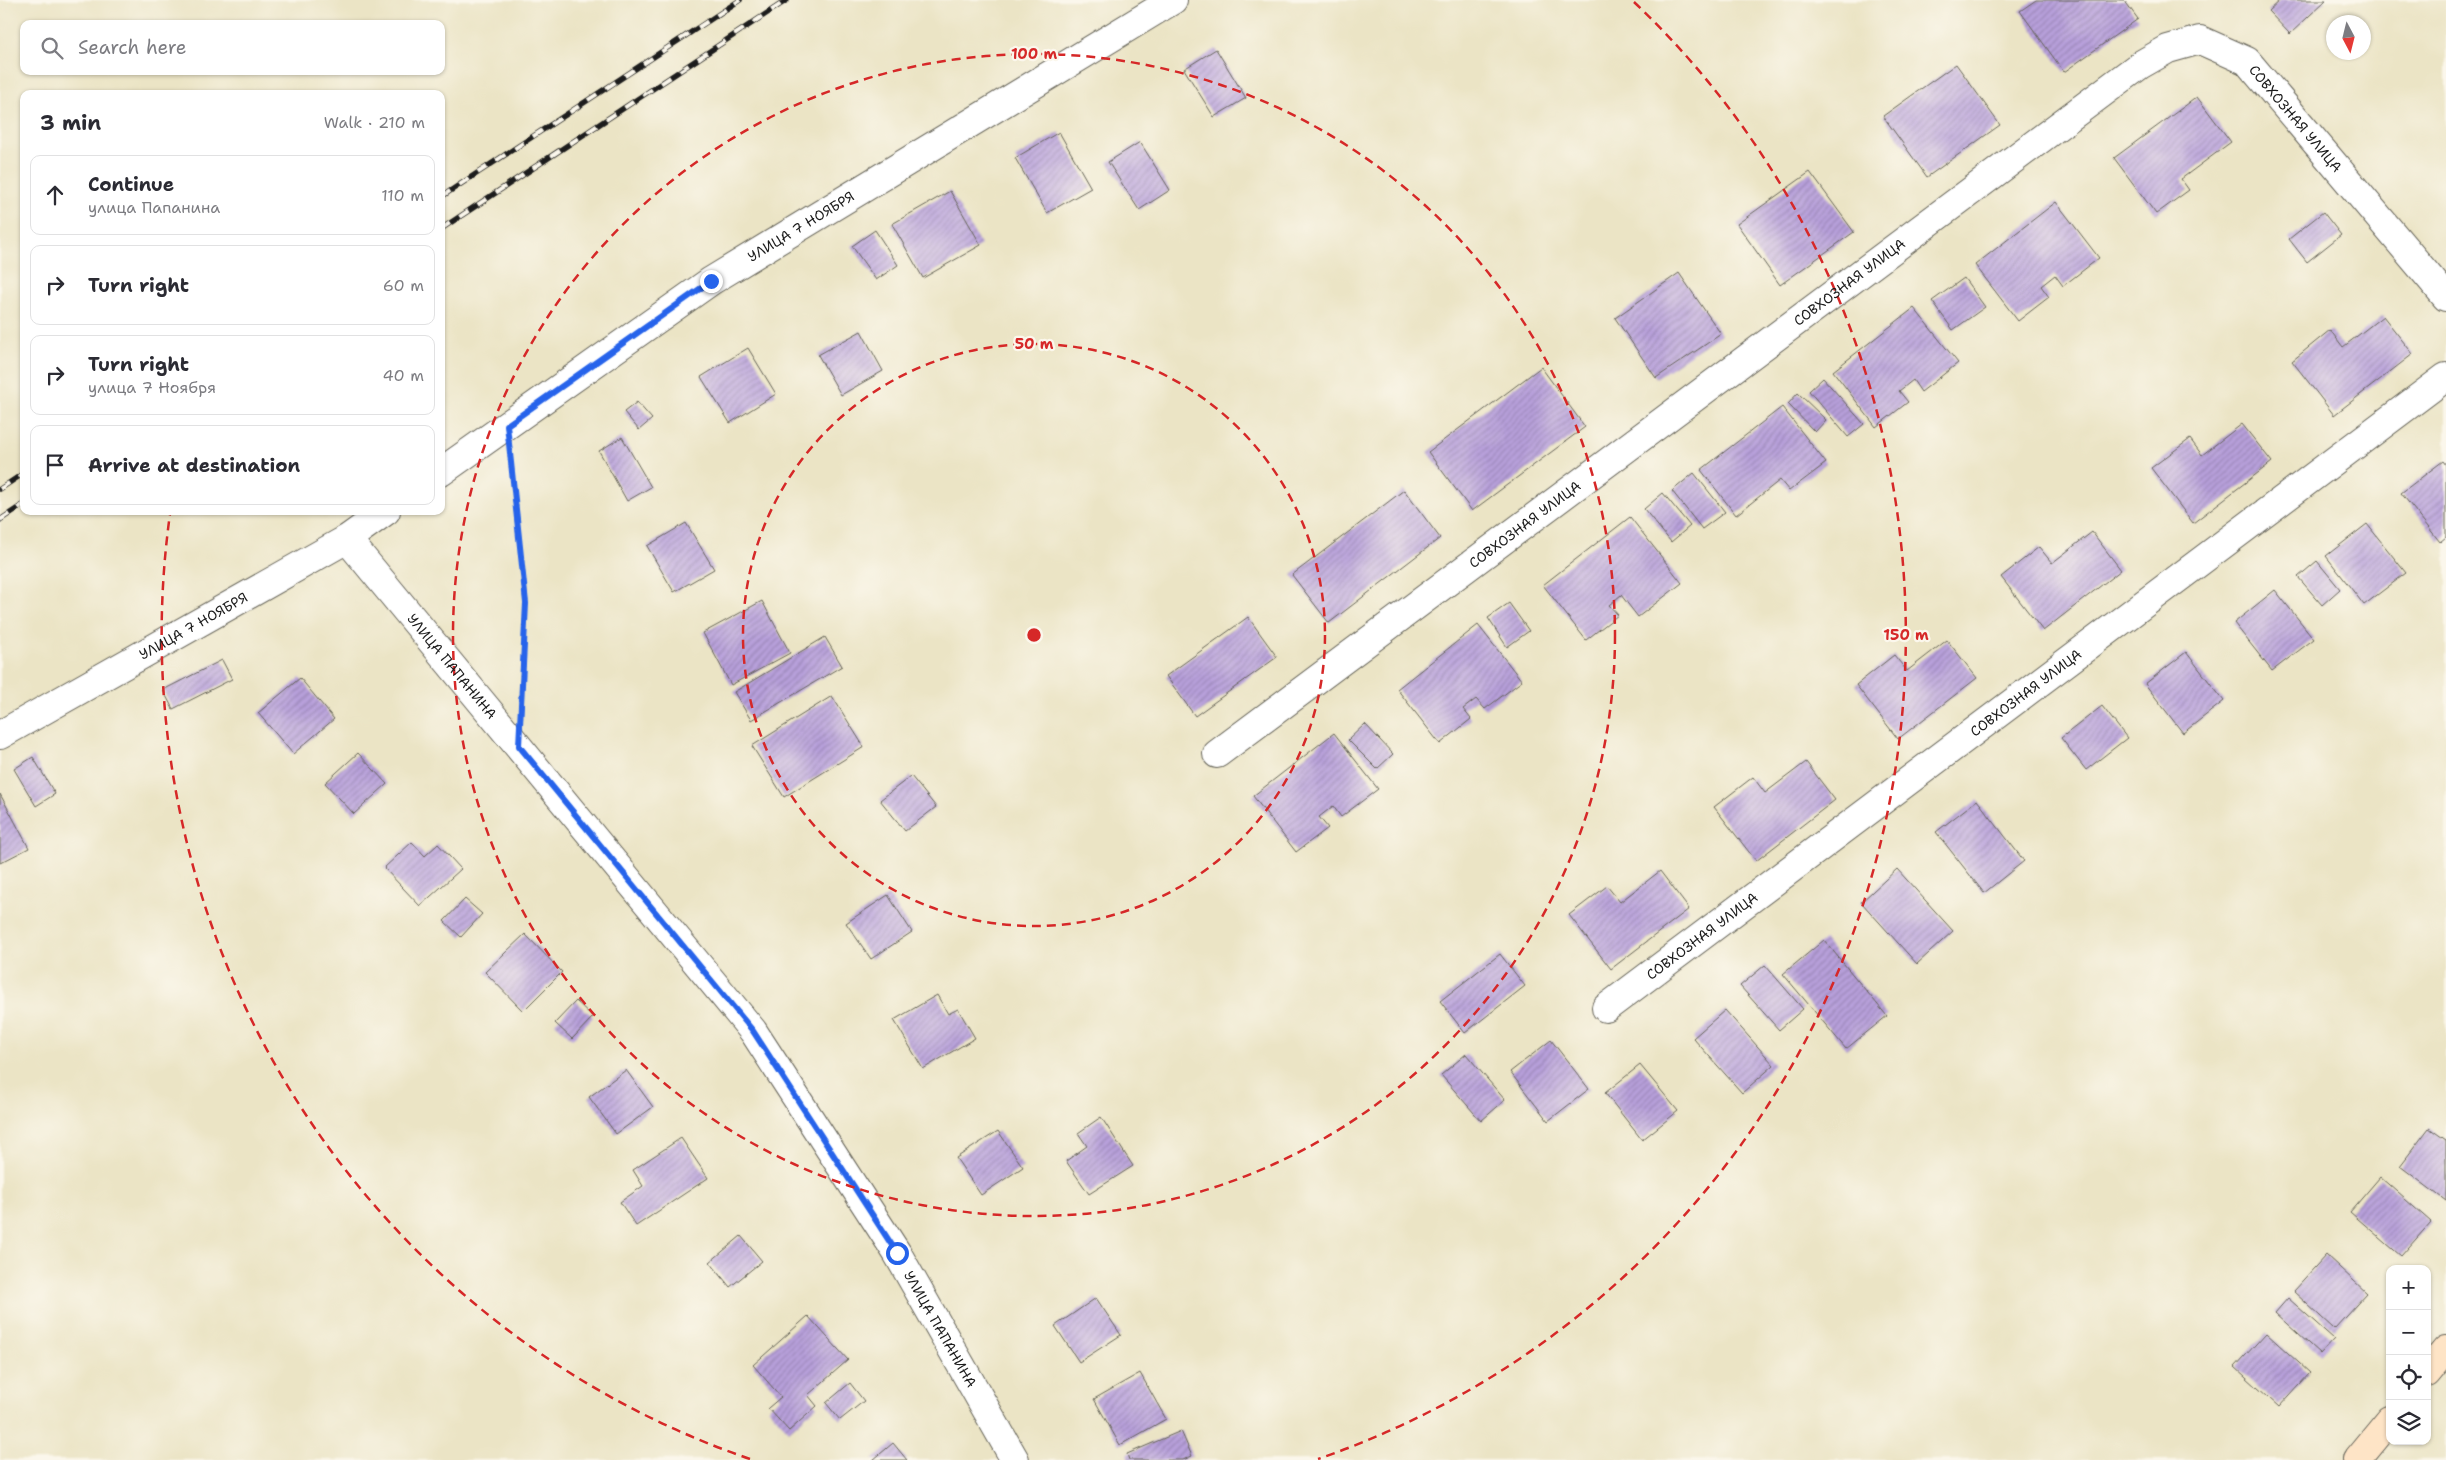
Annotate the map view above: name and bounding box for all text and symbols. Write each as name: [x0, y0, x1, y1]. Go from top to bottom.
north arrow: [2326, 15, 2371, 60]
search box: [20, 20, 445, 75]
icon: search: [38, 34, 66, 62]
text: Search here: [78, 35, 187, 60]
text: 100 m: [1011, 44, 1057, 64]
street label: СОВХОЗНАЯ УЛИЦА: [2245, 61, 2346, 176]
text: 3 min: [40, 109, 101, 137]
text: Walk · 210 m: [324, 112, 425, 133]
text: Continue: [88, 172, 174, 197]
icon: ahead: [41, 181, 69, 209]
text: 110 m: [381, 185, 424, 206]
street label: УЛИЦА 7 НОЯБРЯ: [744, 187, 858, 266]
text: улица Папанина: [88, 197, 220, 218]
street label: СОВХОЗНАЯ УЛИЦА: [1790, 234, 1909, 330]
route end: [700, 270, 723, 293]
icon: right: [41, 271, 69, 299]
text: Turn right: [88, 273, 189, 298]
text: 60 m: [383, 275, 424, 296]
text: 50 m: [1015, 334, 1054, 354]
text: Turn right: [88, 352, 189, 377]
icon: right: [41, 361, 69, 389]
text: 40 m: [382, 365, 424, 386]
text: улица 7 Ноября: [88, 377, 216, 398]
icon: arrive: [41, 451, 69, 479]
text: Arrive at destination: [88, 453, 300, 478]
street label: СОВХОЗНАЯ УЛИЦА: [1465, 477, 1584, 572]
street label: УЛИЦА 7 НОЯБРЯ: [136, 588, 251, 664]
street label: УЛИЦА ПАПАНИНА: [403, 610, 501, 723]
text: 150 m: [1883, 625, 1929, 645]
centre of rings: [1025, 626, 1043, 644]
street label: СОВХОЗНАЯ УЛИЦА: [1966, 645, 2085, 740]
street label: СОВХОЗНАЯ УЛИЦА: [1643, 888, 1761, 984]
route start: [886, 1242, 909, 1265]
map controls: [2386, 1265, 2431, 1445]
button: +: [2386, 1265, 2431, 1310]
street label: УЛИЦА ПАПАНИНА: [900, 1268, 981, 1390]
button: −: [2386, 1310, 2431, 1355]
button: locate: [2386, 1355, 2431, 1400]
button: layers: [2386, 1400, 2431, 1445]

